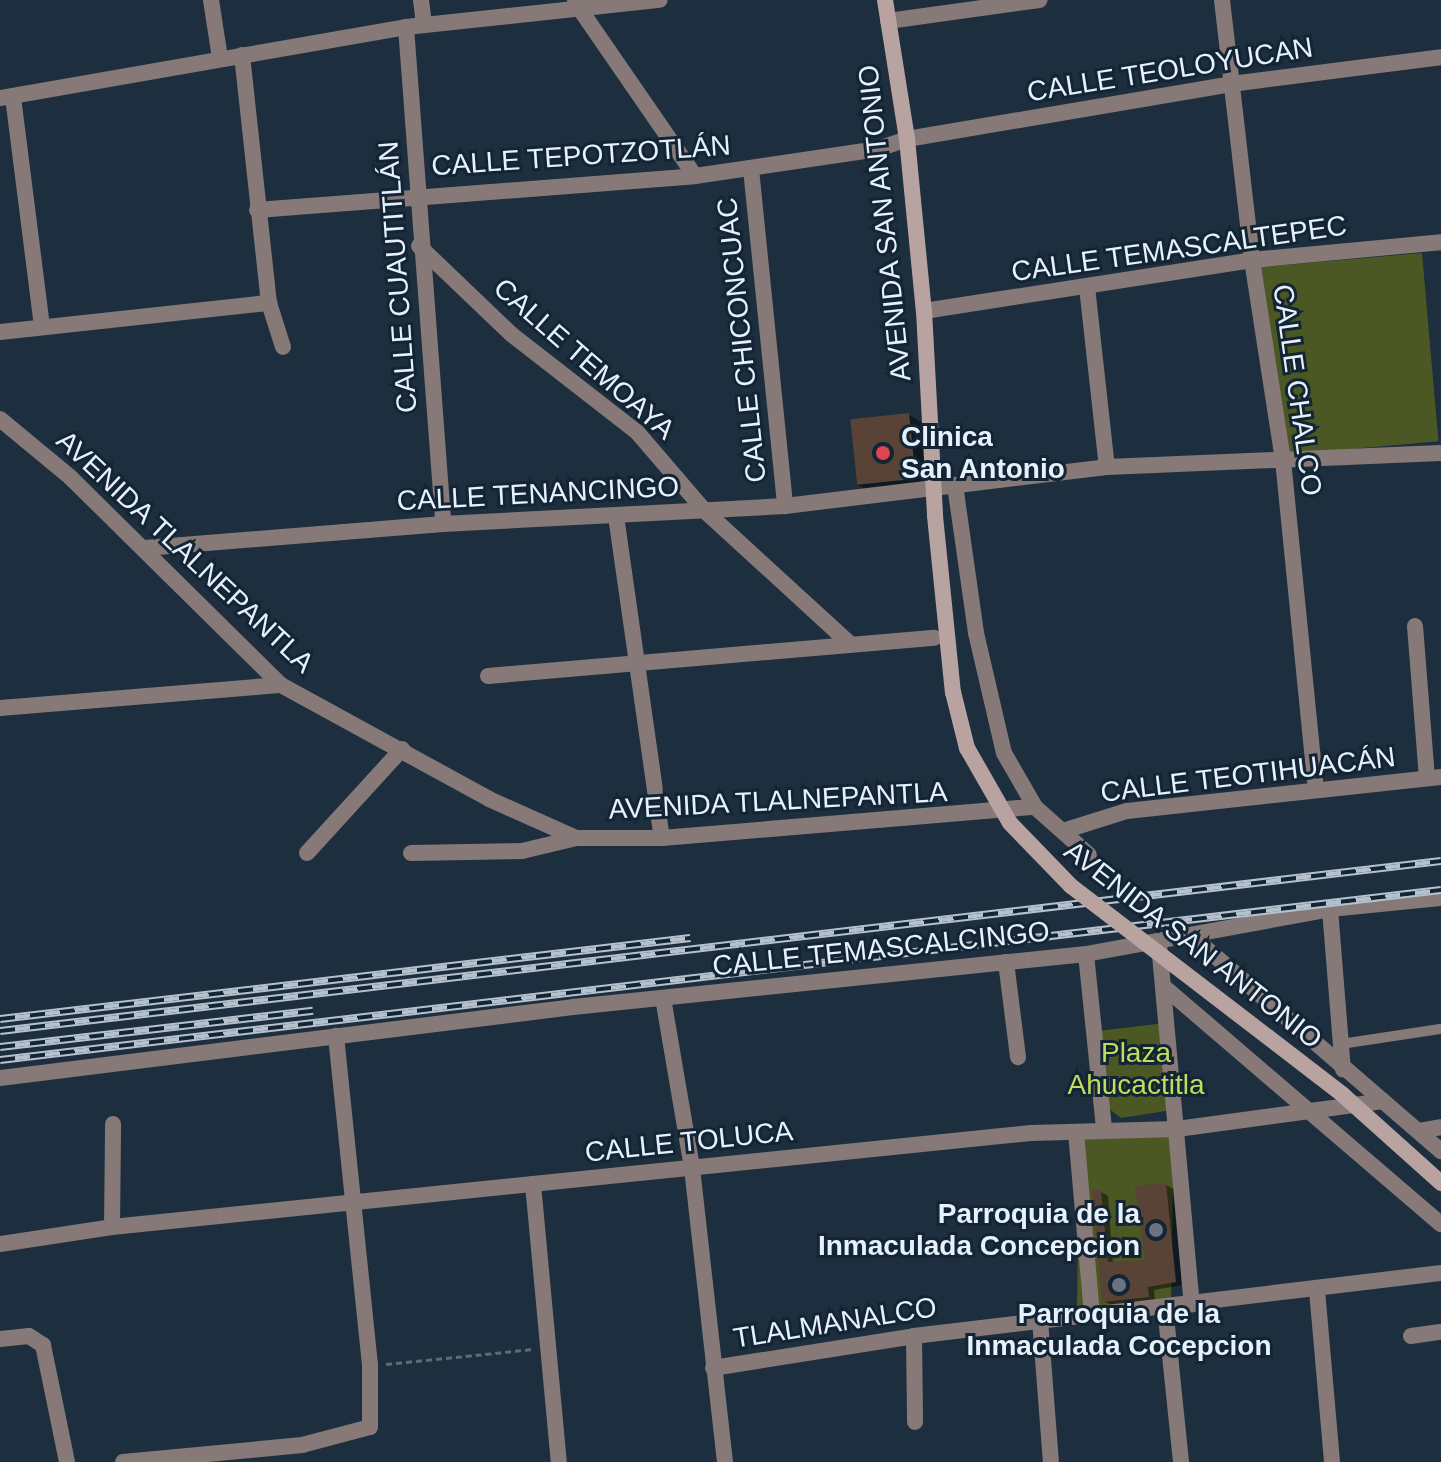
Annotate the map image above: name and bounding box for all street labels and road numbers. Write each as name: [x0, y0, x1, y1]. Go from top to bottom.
street label: CALLE TEOLOYUCAN: [1024, 31, 1316, 109]
street label: AVENIDA SAN ANTONIO: [852, 62, 918, 384]
street label: CALLE TEPOTZOTLÁN: [430, 129, 732, 183]
street label: CALLE CUAUTITLÁN: [372, 140, 424, 414]
street label: CALLE CHICONCUAC: [710, 196, 774, 484]
street label: CALLE TEMASCALTEPEC: [1009, 209, 1349, 289]
street label: CALLE TEMOAYA: [486, 271, 682, 447]
street label: CALLE CHALCO: [1266, 282, 1328, 498]
street label: AVENIDA TLALNEPANTLA: [49, 423, 321, 681]
street label: CALLE TENANCINGO: [396, 470, 680, 518]
street label: CALLE TEOTIHUACÁN: [1098, 740, 1398, 810]
street label: AVENIDA TLALNEPANTLA: [607, 775, 949, 827]
street label: AVENIDA SAN ANTONIO: [1056, 833, 1330, 1057]
street label: CALLE TEMASCALCINGO: [711, 915, 1051, 983]
street label: CALLE TOLUCA: [583, 1114, 795, 1170]
street label: TLALMANALCO: [731, 1290, 939, 1356]

